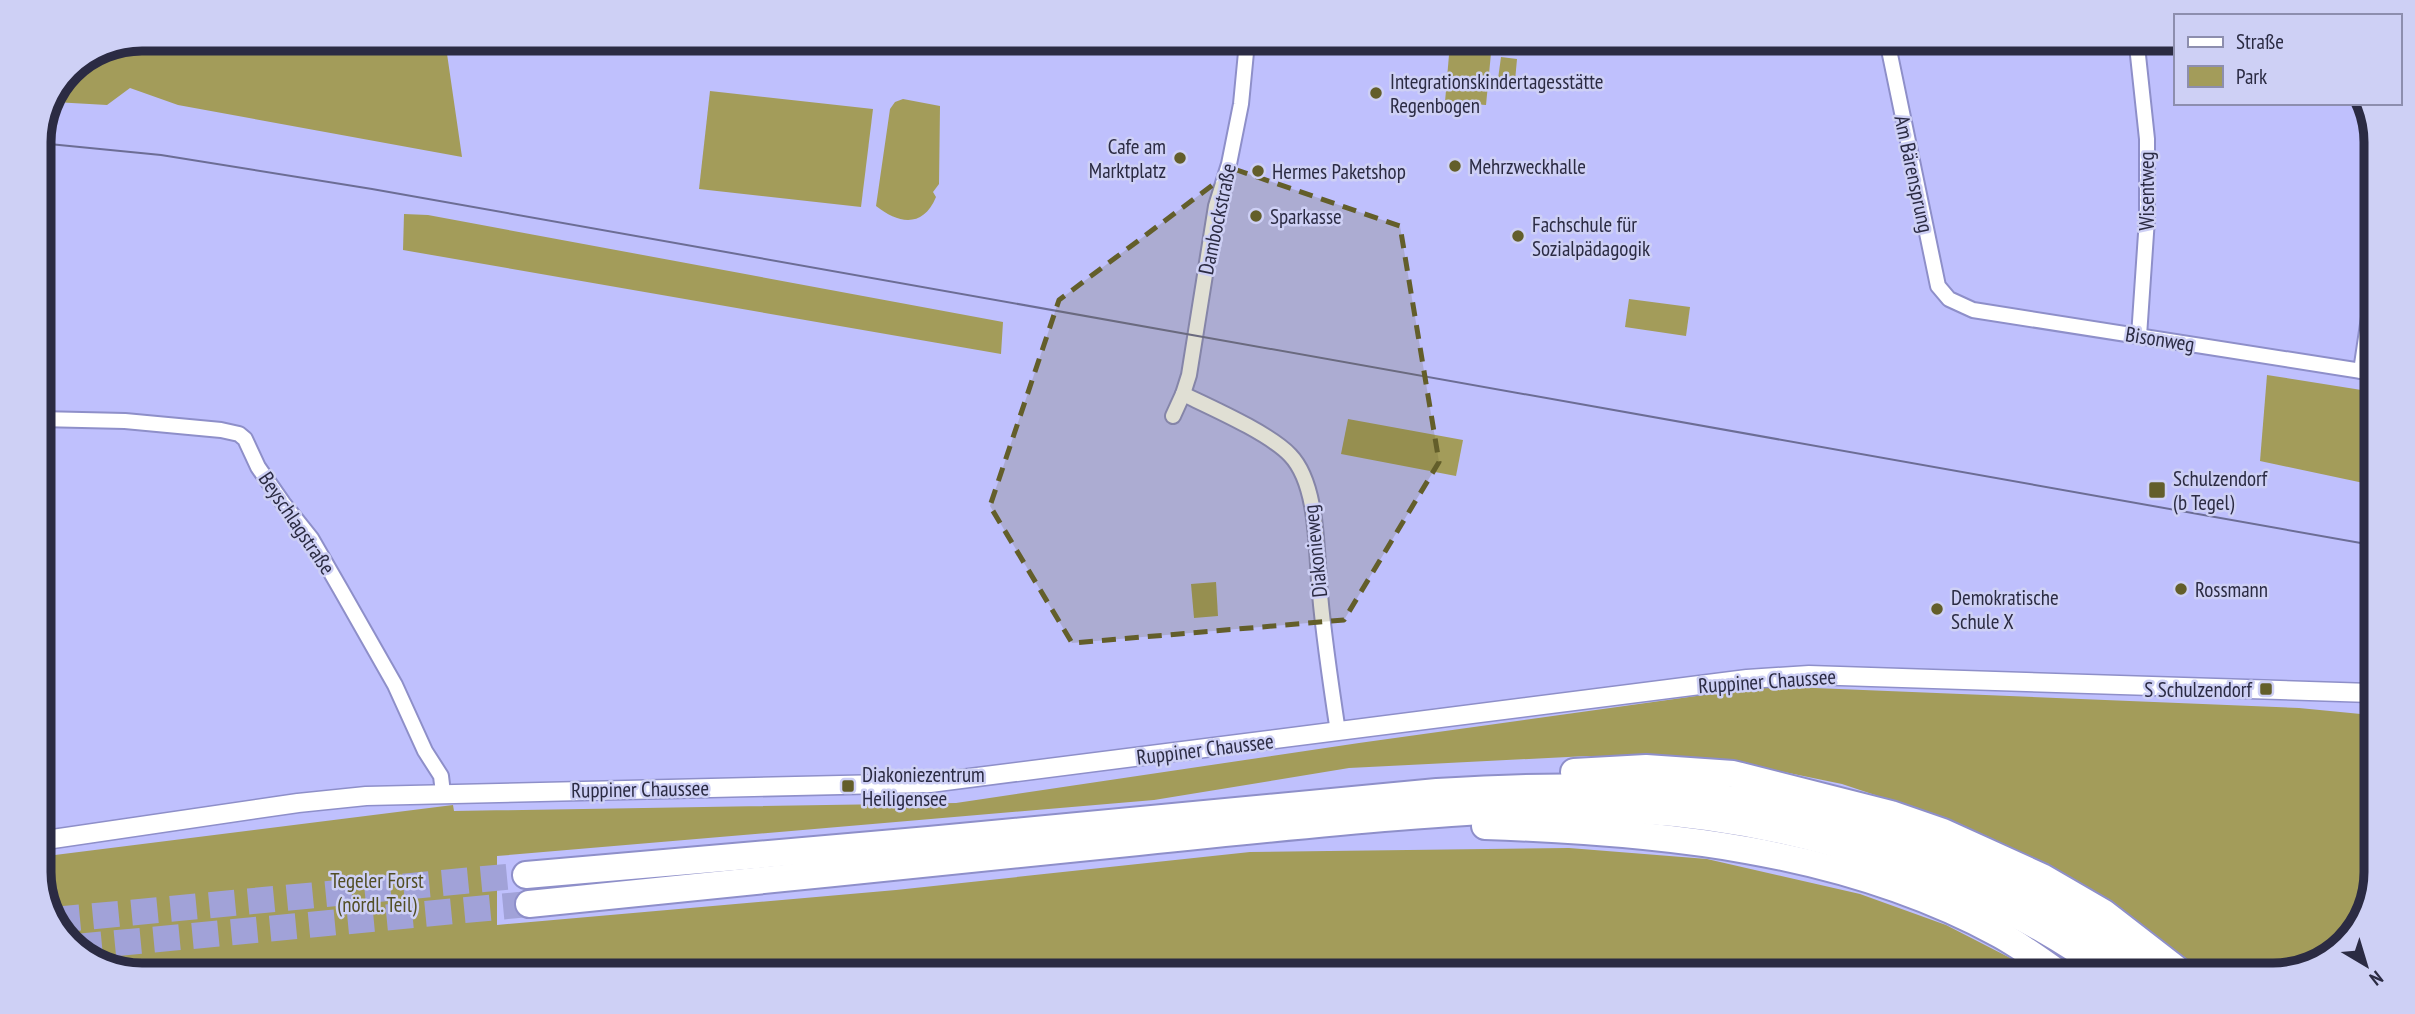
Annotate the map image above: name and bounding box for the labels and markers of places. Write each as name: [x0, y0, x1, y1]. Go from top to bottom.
place label: Integrationskindertagesstätte Regenbogen: [1390, 68, 1603, 119]
marker: Integrationskindertagesstätte Regenbogen: [1368, 85, 1384, 101]
place label: Cafe am Marktplatz: [1089, 133, 1166, 184]
marker: Cafe am Marktplatz: [1172, 150, 1188, 166]
place label: Mehrzweckhalle: [1469, 153, 1586, 180]
place label: Hermes Paketshop: [1272, 158, 1406, 185]
marker: Mehrzweckhalle: [1447, 158, 1463, 174]
marker: Hermes Paketshop: [1250, 163, 1266, 179]
place label: Sparkasse: [1270, 203, 1342, 230]
marker: Sparkasse: [1248, 208, 1264, 224]
place label: Fachschule für Sozialpädagogik: [1532, 211, 1650, 262]
marker: Fachschule für Sozialpädagogik: [1510, 228, 1526, 244]
place label: Schulzendorf (b Tegel): [2173, 465, 2268, 516]
marker: Schulzendorf (b Tegel): [2147, 480, 2167, 500]
place label: Rossmann: [2195, 576, 2268, 603]
marker: Rossmann: [2173, 581, 2189, 597]
place label: Demokratische Schule X: [1951, 584, 2059, 635]
marker: Demokratische Schule X: [1929, 601, 1945, 617]
place label: S Schulzendorf: [2144, 676, 2253, 703]
marker: S Schulzendorf: [2258, 681, 2274, 697]
place label: Diakoniezentrum Heiligensee: [862, 761, 985, 812]
marker: Diakoniezentrum Heiligensee: [840, 778, 856, 794]

